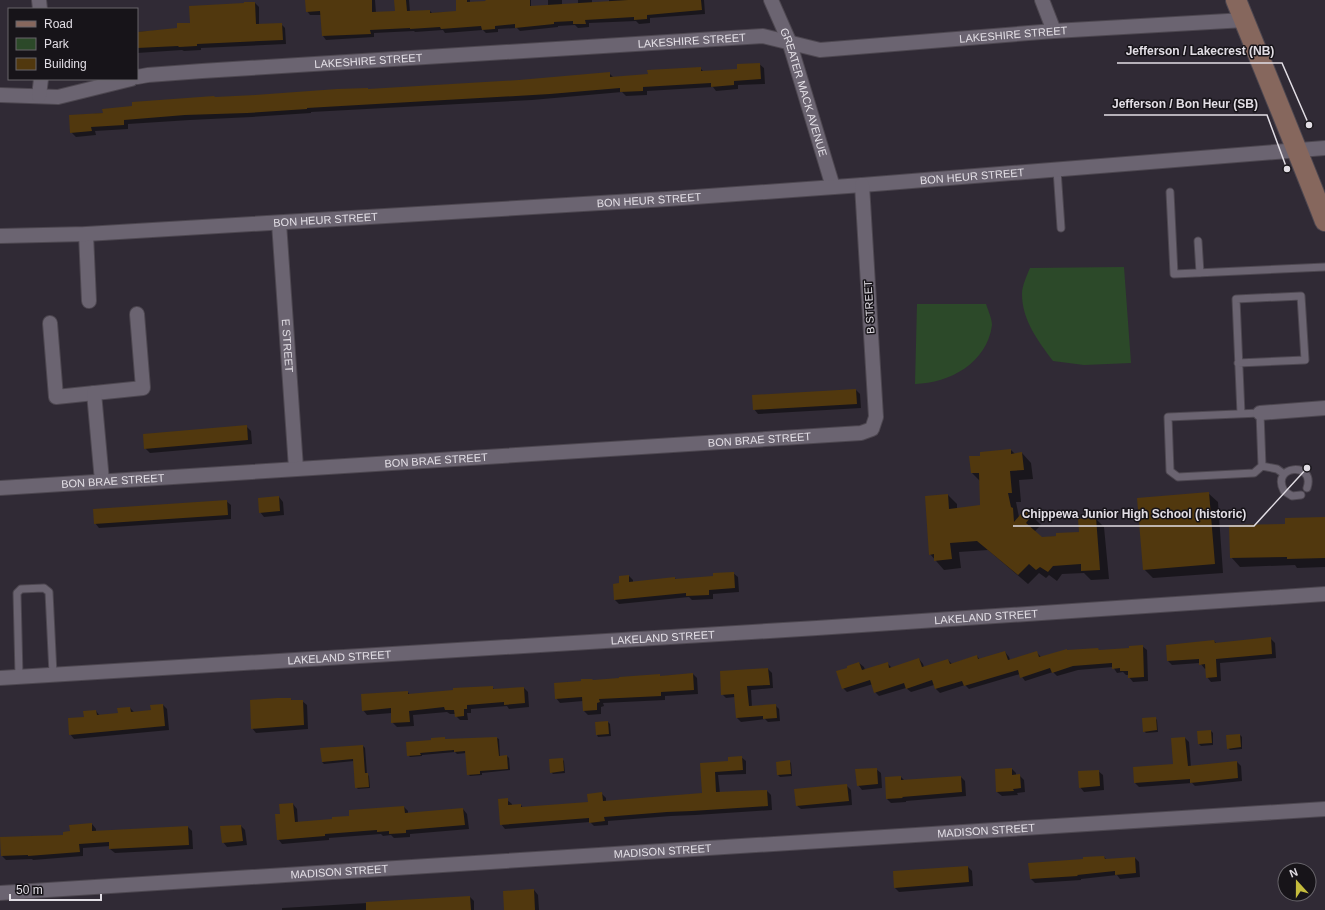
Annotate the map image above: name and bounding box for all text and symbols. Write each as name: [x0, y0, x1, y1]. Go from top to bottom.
legend: [8, 8, 138, 80]
text: Road: [44, 17, 73, 31]
street label: LAKESHIRE STREET: [959, 24, 1068, 45]
street label: GREATER MACK AVENUE: [778, 26, 829, 158]
street label: LAKESHIRE STREET: [637, 31, 746, 50]
text: Park: [44, 37, 70, 51]
callout: Jefferson / Lakecrest (NB): [1117, 39, 1282, 63]
text: Jefferson / Lakecrest (NB): [1126, 44, 1274, 58]
street label: LAKESHIRE STREET: [314, 51, 423, 70]
text: Building: [44, 57, 87, 71]
callout: Jefferson / Bon Heur (SB): [1104, 91, 1267, 115]
text: Jefferson / Bon Heur (SB): [1112, 97, 1258, 111]
street label: BON HEUR STREET: [919, 166, 1025, 186]
street label: BON HEUR STREET: [596, 191, 702, 209]
street label: BON HEUR STREET: [273, 210, 378, 229]
street label: B STREET: [862, 280, 876, 334]
street label: E STREET: [280, 318, 295, 373]
street label: BON BRAE STREET: [707, 430, 812, 449]
street label: BON BRAE STREET: [384, 451, 488, 469]
street label: BON BRAE STREET: [61, 471, 165, 490]
callout: Chippewa Junior High School (historic): [1013, 502, 1254, 526]
text: Chippewa Junior High School (historic): [1022, 507, 1246, 521]
street label: LAKELAND STREET: [934, 607, 1039, 626]
street label: LAKELAND STREET: [610, 628, 715, 647]
street label: LAKELAND STREET: [287, 648, 392, 666]
street label: MADISON STREET: [937, 821, 1036, 840]
street label: MADISON STREET: [613, 842, 712, 860]
street label: MADISON STREET: [290, 862, 389, 881]
north arrow: [1277, 862, 1317, 902]
text: N: [1288, 866, 1299, 880]
scale bar: [10, 876, 101, 902]
text: 50 m: [16, 883, 43, 897]

